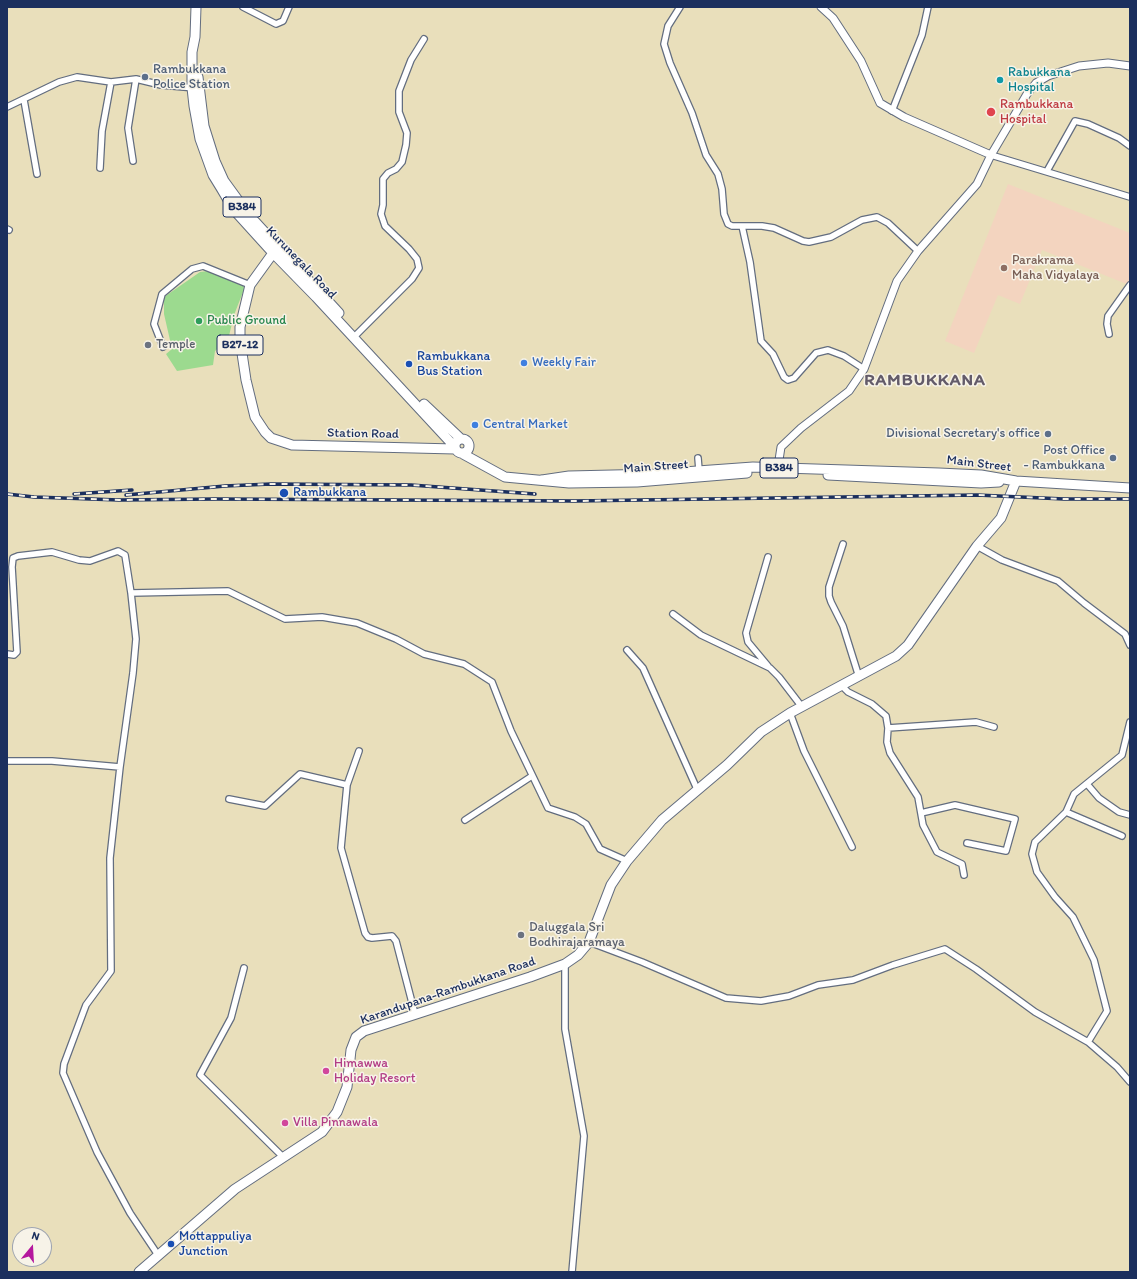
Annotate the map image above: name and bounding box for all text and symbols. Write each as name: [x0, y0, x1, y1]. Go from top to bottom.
place label: Rambukkana Police Station: [153, 62, 230, 93]
place label: Rabukkana Hospital: [1008, 65, 1071, 96]
marker: Rambukkana Police Station: [140, 72, 150, 82]
marker: Rabukkana Hospital: [995, 75, 1005, 85]
place label: Rambukkana Hospital: [1000, 97, 1073, 128]
marker: Rambukkana Hospital: [985, 106, 997, 118]
road number: B384: [223, 197, 261, 217]
street label: Kurunegala Road: [262, 223, 340, 303]
place label: Parakrama Maha Vidyalaya: [1012, 253, 1099, 284]
marker: Parakrama Maha Vidyalaya: [999, 263, 1009, 273]
place label: Public Ground: [207, 313, 286, 329]
marker: Public Ground: [194, 316, 204, 326]
road number: B27-12: [217, 335, 263, 355]
place label: Temple: [156, 337, 195, 353]
marker: Temple: [143, 340, 153, 350]
place label: Rambukkana Bus Station: [417, 349, 490, 380]
place label: Weekly Fair: [532, 355, 596, 371]
marker: Weekly Fair: [519, 358, 529, 368]
marker: Rambukkana Bus Station: [404, 359, 414, 369]
district label: RAMBUKKANA: [864, 371, 986, 391]
place label: Central Market: [483, 417, 568, 433]
marker: Central Market: [470, 420, 480, 430]
street label: Station Road: [327, 426, 399, 442]
place label: Divisional Secretary's office: [886, 426, 1040, 442]
marker: Divisional Secretary's office: [1043, 429, 1053, 439]
place label: Post Office - Rambukkana: [1024, 443, 1105, 474]
street label: Main Street: [946, 452, 1012, 476]
marker: Post Office - Rambukkana: [1108, 453, 1118, 463]
street label: Main Street: [623, 457, 689, 477]
road number: B384: [760, 458, 798, 478]
place label: Rambukkana: [293, 485, 366, 501]
marker: Rambukkana: [278, 487, 290, 499]
place label: Daluggala Sri Bodhirajaramaya: [529, 920, 625, 951]
marker: Daluggala Sri Bodhirajaramaya: [516, 930, 526, 940]
street label: Karandupana-Rambukkana Road: [358, 954, 538, 1028]
place label: Himawwa Holiday Resort: [334, 1056, 416, 1087]
marker: Himawwa Holiday Resort: [321, 1066, 331, 1076]
place label: Villa Pinnawala: [293, 1115, 378, 1131]
marker: Villa Pinnawala: [280, 1118, 290, 1128]
north arrow: [12, 1227, 52, 1267]
text: N: [30, 1229, 41, 1243]
place label: Mottappuliya Junction: [179, 1229, 252, 1260]
marker: Mottappuliya Junction: [166, 1239, 176, 1249]

